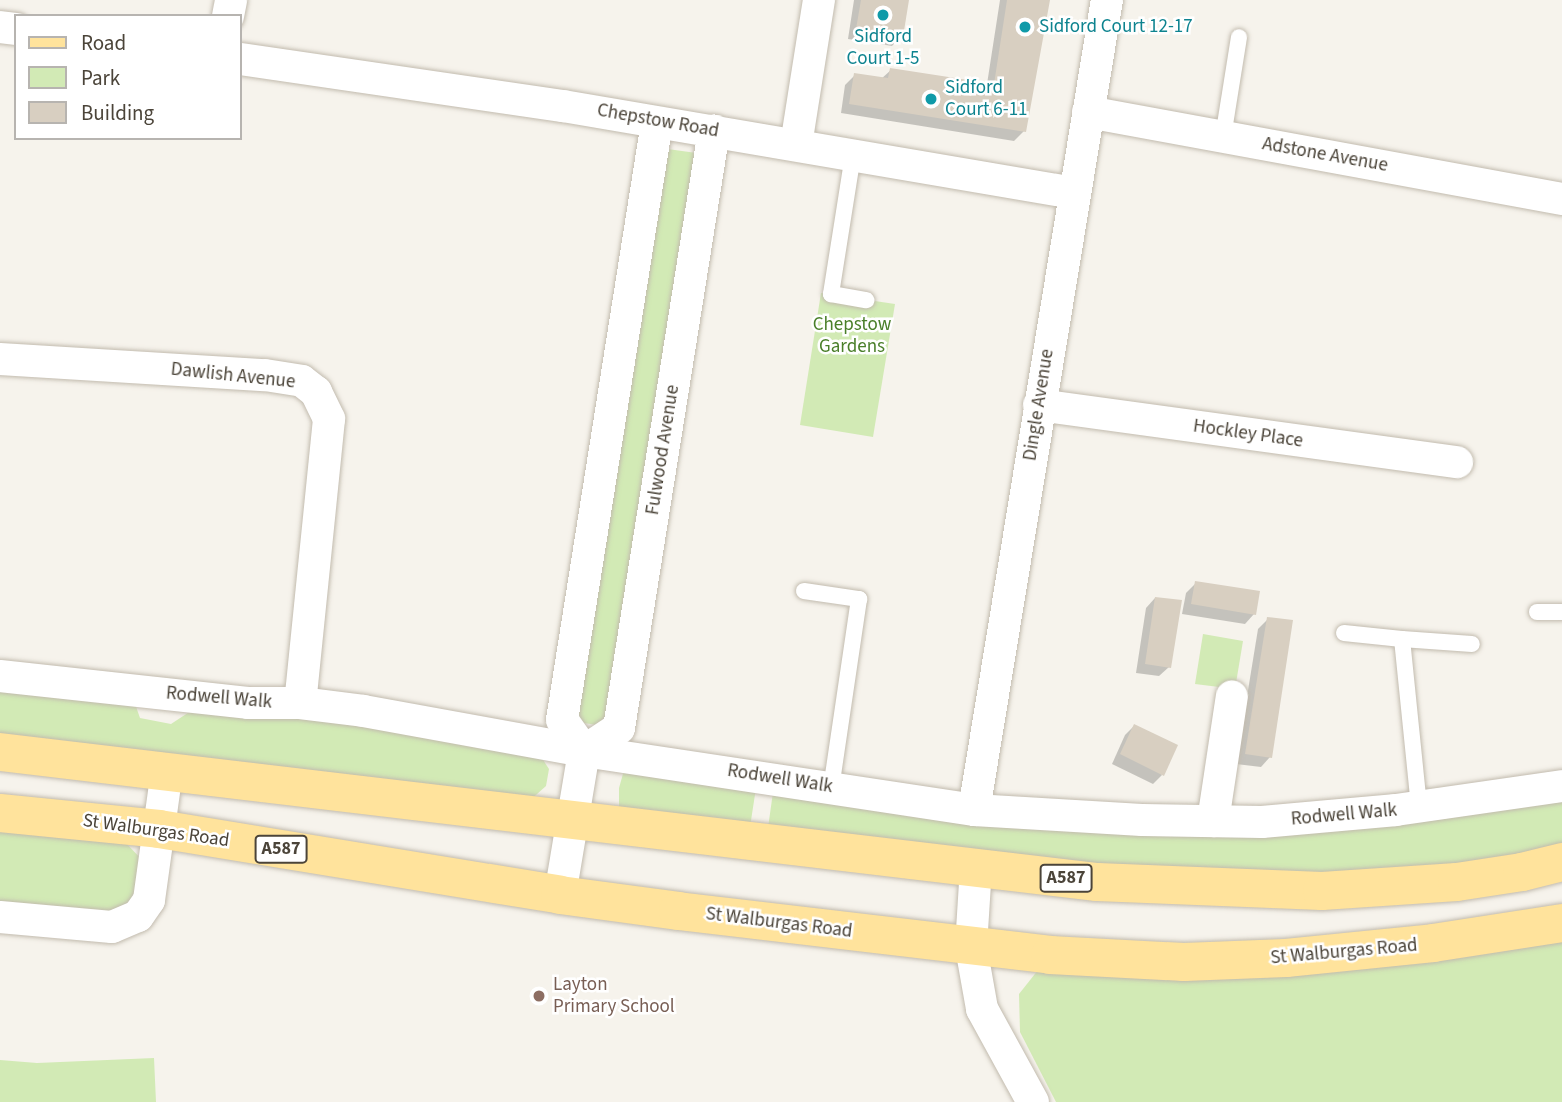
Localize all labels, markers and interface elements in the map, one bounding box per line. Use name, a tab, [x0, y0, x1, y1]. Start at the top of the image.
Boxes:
marker: Sidford Court 1-5	[875, 7, 891, 23]
legend	[14, 14, 242, 140]
place label: Sidford Court 12-17	[1039, 16, 1193, 38]
marker: Sidford Court 12-17	[1017, 19, 1033, 35]
place label: Sidford Court 1-5	[846, 26, 920, 70]
text: Road	[81, 28, 126, 58]
text: Park	[81, 63, 120, 93]
place label: Sidford Court 6-11	[945, 77, 1028, 121]
marker: Sidford Court 6-11	[923, 91, 939, 107]
text: Building	[81, 98, 154, 128]
street label: Chepstow Road	[595, 99, 721, 143]
street label: Adstone Avenue	[1260, 133, 1390, 177]
park label: Chepstow Gardens	[813, 314, 891, 358]
street label: Dingle Avenue	[1019, 347, 1059, 463]
street label: Dawlish Avenue	[170, 358, 296, 394]
street label: Fulwood Avenue	[641, 383, 685, 517]
street label: Hockley Place	[1192, 415, 1304, 453]
street label: Rodwell Walk	[165, 682, 273, 714]
street label: Rodwell Walk	[726, 759, 834, 799]
street label: Rodwell Walk	[1290, 799, 1398, 831]
street label: St Walburgas Road	[81, 809, 231, 853]
road number: A587	[253, 834, 309, 864]
road number: A587	[1038, 864, 1094, 892]
street label: St Walburgas Road	[704, 903, 854, 943]
street label: St Walburgas Road	[1269, 934, 1419, 970]
place label: Layton Primary School	[553, 974, 675, 1018]
marker: Layton Primary School	[531, 988, 547, 1004]

